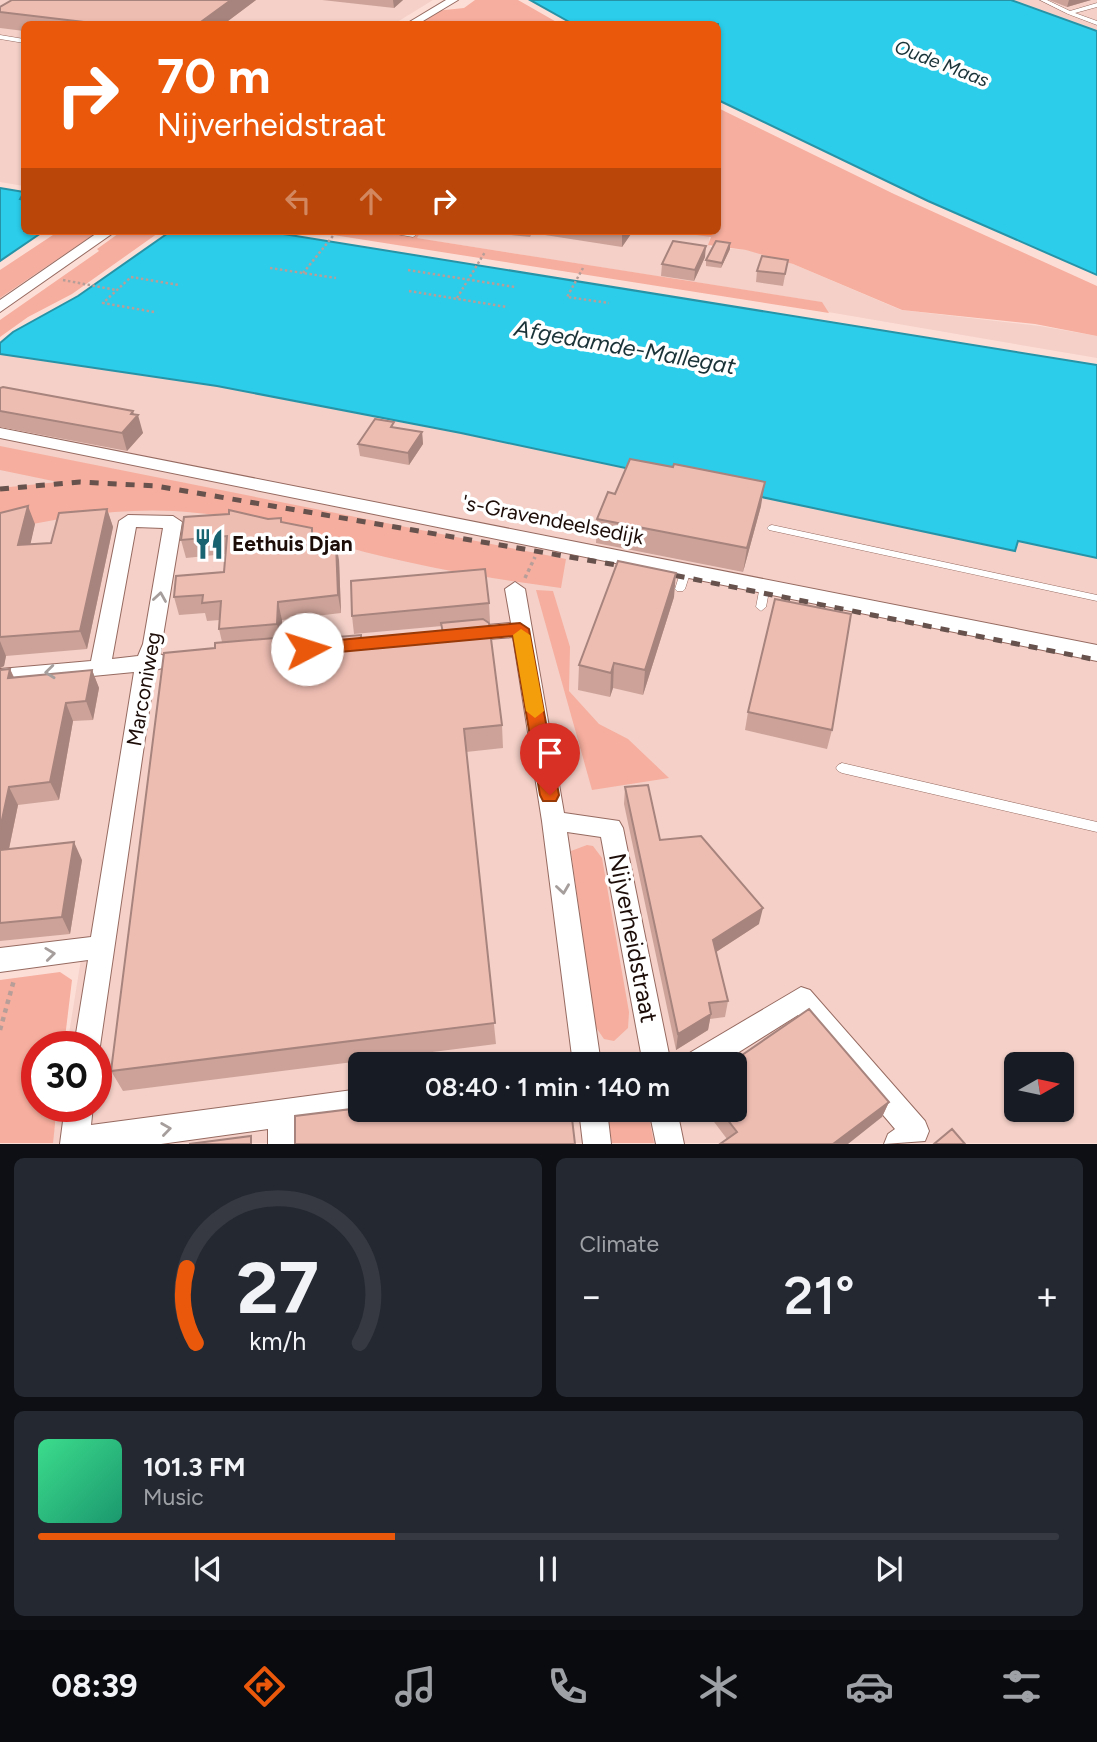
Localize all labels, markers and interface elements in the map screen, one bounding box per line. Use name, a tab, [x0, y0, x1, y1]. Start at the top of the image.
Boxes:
water label: Oude Maas	[892, 35, 992, 92]
text: 70 m	[157, 46, 270, 105]
icon: right	[42, 49, 133, 140]
text: Nijverheidstraat	[157, 106, 386, 144]
icon: left	[279, 182, 317, 220]
icon: ahead	[352, 182, 390, 220]
icon: right	[425, 182, 463, 220]
water label: Afgedamde-Mallegat	[511, 314, 738, 380]
street label: 's-Gravendeelsedijk	[460, 490, 647, 550]
restaurant icon: Eethuis Djan	[192, 527, 226, 561]
place label: Eethuis Djan	[232, 531, 353, 556]
one-way arrow	[152, 591, 167, 603]
position arrow	[270, 612, 344, 686]
street label: Marconiweg	[121, 630, 166, 748]
one-way arrow	[44, 664, 55, 679]
pin	[520, 723, 580, 795]
icon: arrive	[531, 734, 569, 772]
street label: Nijverheidstraat	[603, 851, 664, 1025]
one-way arrow	[555, 883, 570, 895]
one-way arrow	[44, 946, 56, 961]
speed limit sign: 30	[21, 1031, 112, 1122]
north arrow	[1004, 1052, 1074, 1122]
map controls	[1004, 1052, 1074, 1122]
text: 08:40 · 1 min · 140 m	[425, 1071, 670, 1103]
one-way arrow	[160, 1122, 172, 1137]
text: Climate	[580, 1230, 659, 1258]
text: 27	[236, 1245, 319, 1332]
text: 21°	[784, 1265, 855, 1327]
text: −	[580, 1273, 603, 1319]
text: +	[1035, 1273, 1059, 1319]
text: km/h	[249, 1326, 306, 1356]
text: 101.3 FM	[143, 1451, 246, 1483]
text: Music	[143, 1483, 204, 1511]
icon: previous	[189, 1550, 227, 1588]
icon: pause	[529, 1550, 567, 1588]
icon: next	[870, 1550, 908, 1588]
icon: directions	[240, 1662, 289, 1711]
icon: music	[391, 1662, 440, 1711]
icon: phone	[543, 1662, 592, 1711]
icon: climate	[694, 1662, 743, 1711]
icon: car	[845, 1662, 894, 1711]
icon: filters	[997, 1662, 1046, 1711]
text: 08:39	[51, 1667, 138, 1705]

